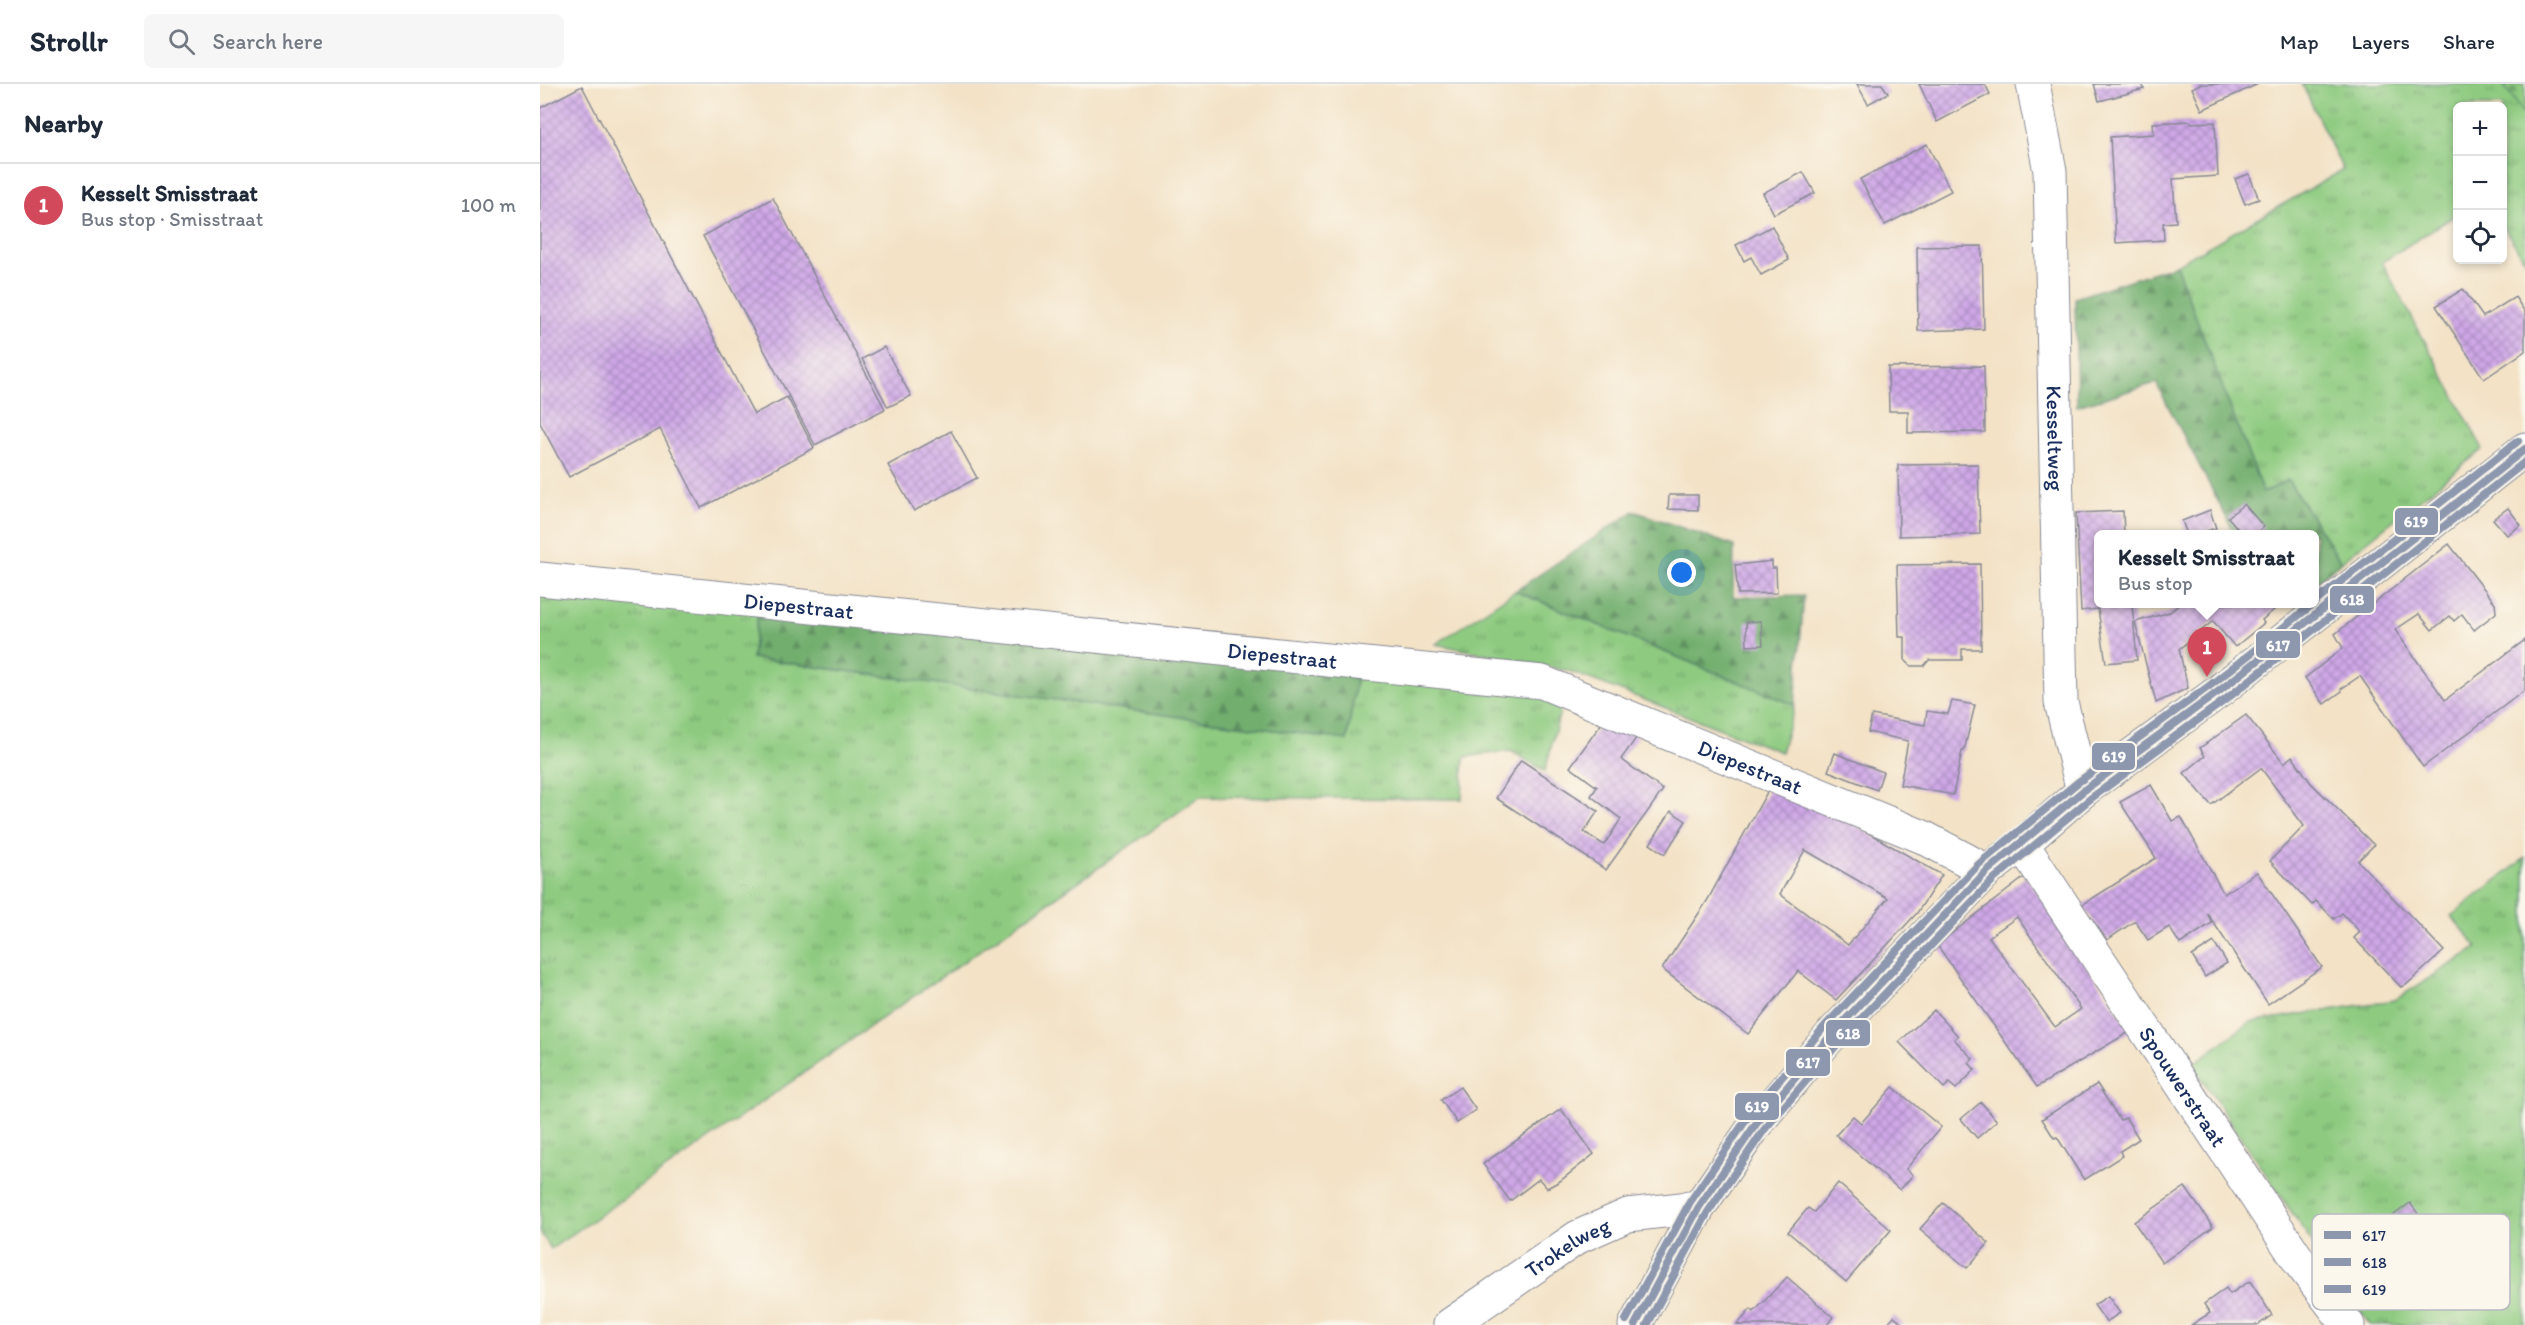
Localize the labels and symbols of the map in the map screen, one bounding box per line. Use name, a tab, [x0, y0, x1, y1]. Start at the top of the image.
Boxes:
street label: Kesseltweg	[2041, 385, 2070, 492]
line badge: 619	[2394, 507, 2439, 536]
text: 619	[2404, 512, 2428, 531]
your location	[1667, 558, 1696, 587]
line badge: 618	[2329, 585, 2375, 614]
street label: Diepestraat	[742, 587, 855, 625]
text: 618	[2340, 590, 2365, 609]
pin: 1	[2188, 628, 2226, 677]
line badge: 617	[2255, 630, 2301, 659]
street label: Diepestraat	[1226, 636, 1338, 674]
text: 617	[2266, 636, 2290, 655]
street label: Diepestraat	[1694, 733, 1806, 800]
line badge: 619	[2091, 742, 2136, 771]
text: 619	[2102, 747, 2126, 766]
line badge: 618	[1825, 1019, 1871, 1047]
street label: Spouwerstraat	[2133, 1021, 2233, 1152]
text: 618	[1836, 1024, 1861, 1043]
line badge: 617	[1785, 1048, 1831, 1077]
text: 617	[1796, 1053, 1820, 1072]
line badge: 619	[1734, 1092, 1780, 1121]
text: 619	[1745, 1097, 1769, 1116]
street label: Trokelweg	[1519, 1211, 1615, 1283]
legend	[2312, 1214, 2510, 1310]
text: 617	[2362, 1226, 2386, 1245]
text: 618	[2362, 1253, 2387, 1272]
text: 619	[2362, 1280, 2386, 1299]

